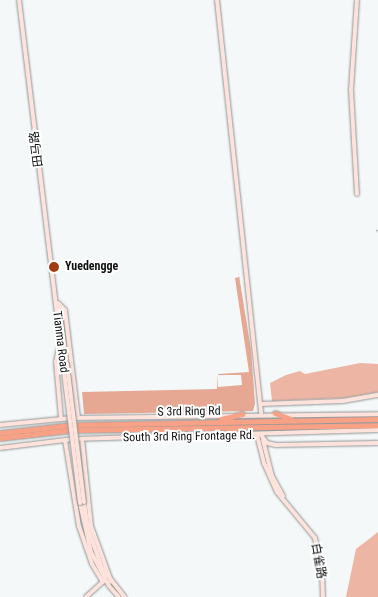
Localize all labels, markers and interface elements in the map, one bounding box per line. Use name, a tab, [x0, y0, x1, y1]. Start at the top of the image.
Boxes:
street label: 田马路	[28, 130, 46, 168]
marker: Yuedengge	[47, 260, 61, 274]
place label: Yuedengge	[65, 260, 118, 274]
street label: Tianma Road	[49, 310, 71, 374]
street label: S 3rd Ring Rd	[157, 404, 221, 420]
street label: South 3rd Ring Frontage Rd.	[123, 429, 255, 445]
street label: 白雀路	[308, 542, 328, 580]

